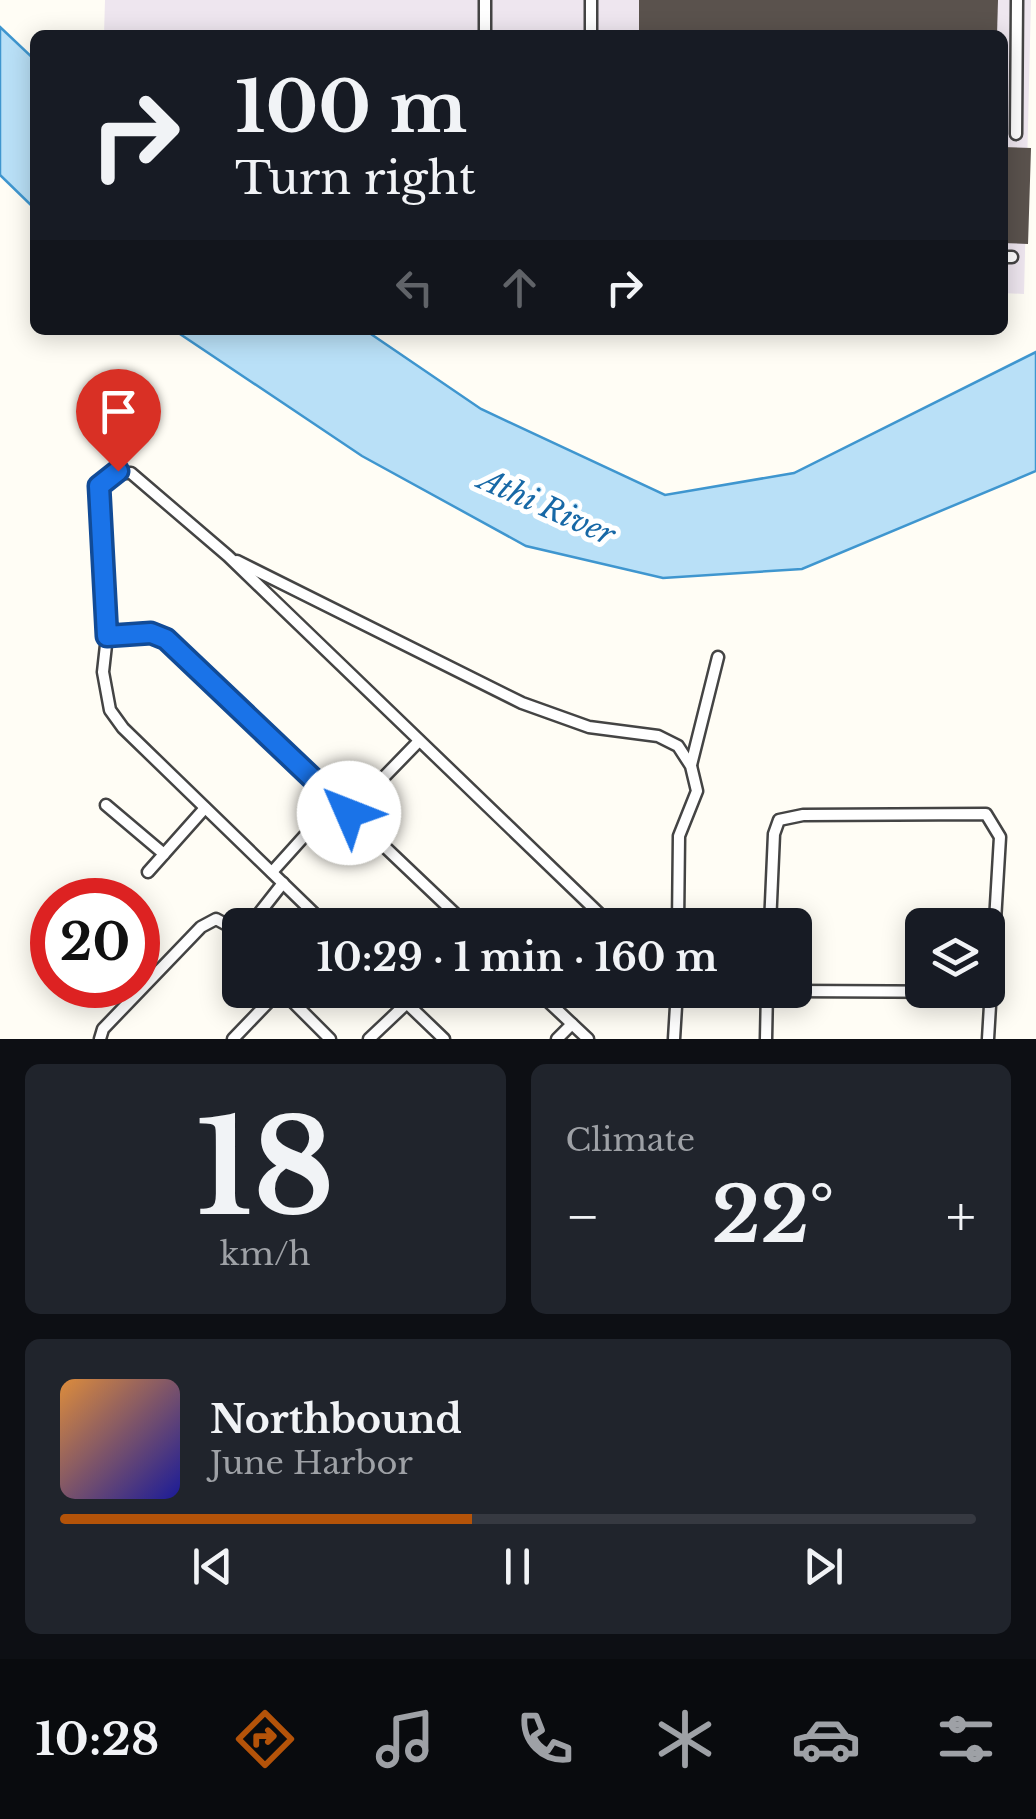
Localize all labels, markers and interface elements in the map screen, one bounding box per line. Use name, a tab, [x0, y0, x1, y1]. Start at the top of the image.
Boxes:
text: 100 m	[235, 64, 467, 151]
icon: right	[70, 70, 200, 200]
text: Turn right	[235, 150, 476, 206]
icon: left	[387, 260, 442, 315]
icon: ahead	[492, 260, 547, 315]
icon: right	[597, 260, 652, 315]
pin	[76, 369, 161, 472]
icon: arrive	[91, 384, 146, 439]
water label: Athi River	[470, 459, 622, 554]
position arrow	[297, 761, 401, 865]
speed limit sign: 20	[30, 878, 160, 1008]
map controls	[905, 908, 1005, 1008]
button: layers	[905, 908, 1005, 1008]
text: 10:29 · 1 min · 160 m	[316, 934, 718, 981]
text: 18	[196, 1088, 335, 1249]
text: Climate	[566, 1120, 695, 1160]
text: 22°	[712, 1169, 834, 1262]
text: −	[566, 1183, 600, 1251]
text: +	[946, 1183, 976, 1251]
text: km/h	[220, 1234, 311, 1274]
text: Northbound	[210, 1396, 462, 1443]
text: June Harbor	[210, 1443, 413, 1483]
icon: previous	[185, 1539, 240, 1594]
icon: pause	[490, 1539, 545, 1594]
icon: next	[796, 1539, 851, 1594]
icon: directions	[230, 1704, 300, 1774]
icon: music	[370, 1704, 440, 1774]
icon: phone	[510, 1704, 580, 1774]
icon: climate	[650, 1704, 720, 1774]
icon: car	[791, 1704, 861, 1774]
icon: filters	[931, 1704, 1001, 1774]
text: 10:28	[35, 1711, 159, 1767]

